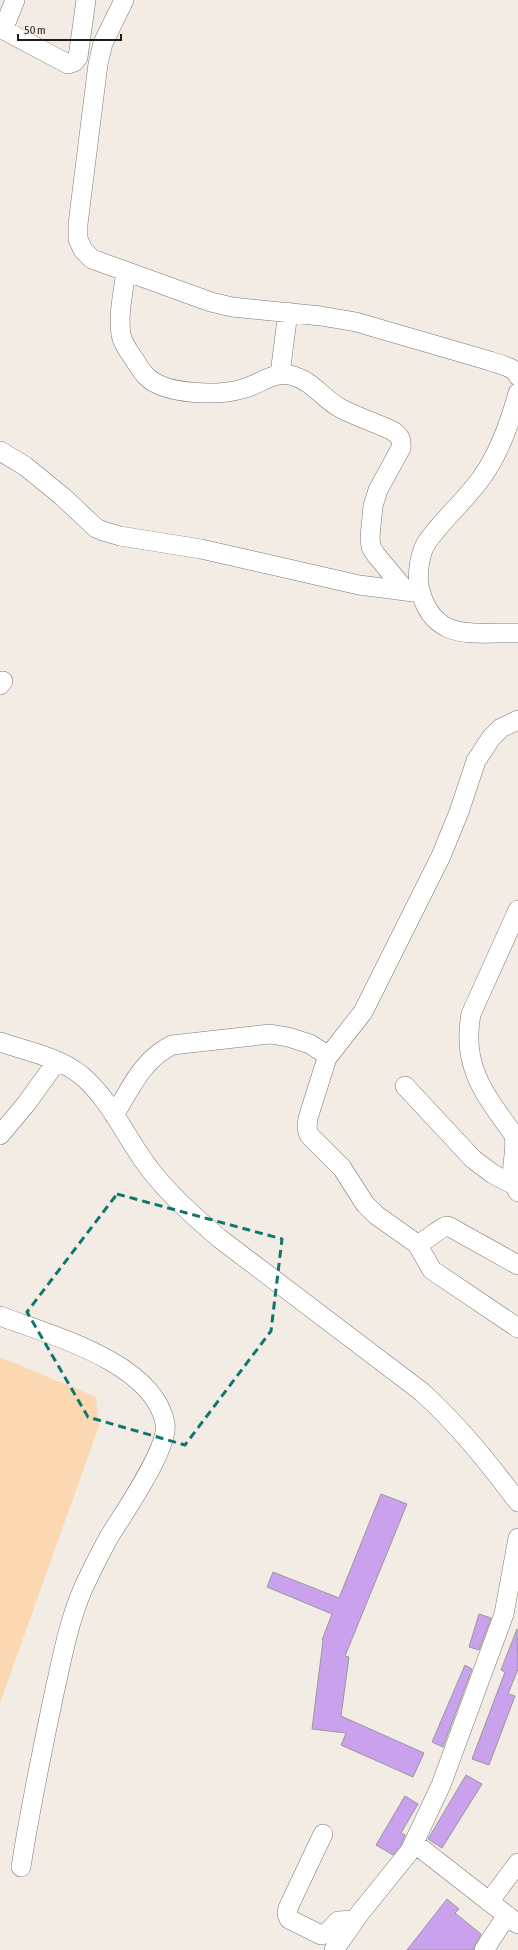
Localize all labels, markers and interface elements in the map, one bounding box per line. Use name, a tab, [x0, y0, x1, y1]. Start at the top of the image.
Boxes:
scale bar	[18, 16, 121, 42]
text: 50 m	[24, 23, 46, 37]

